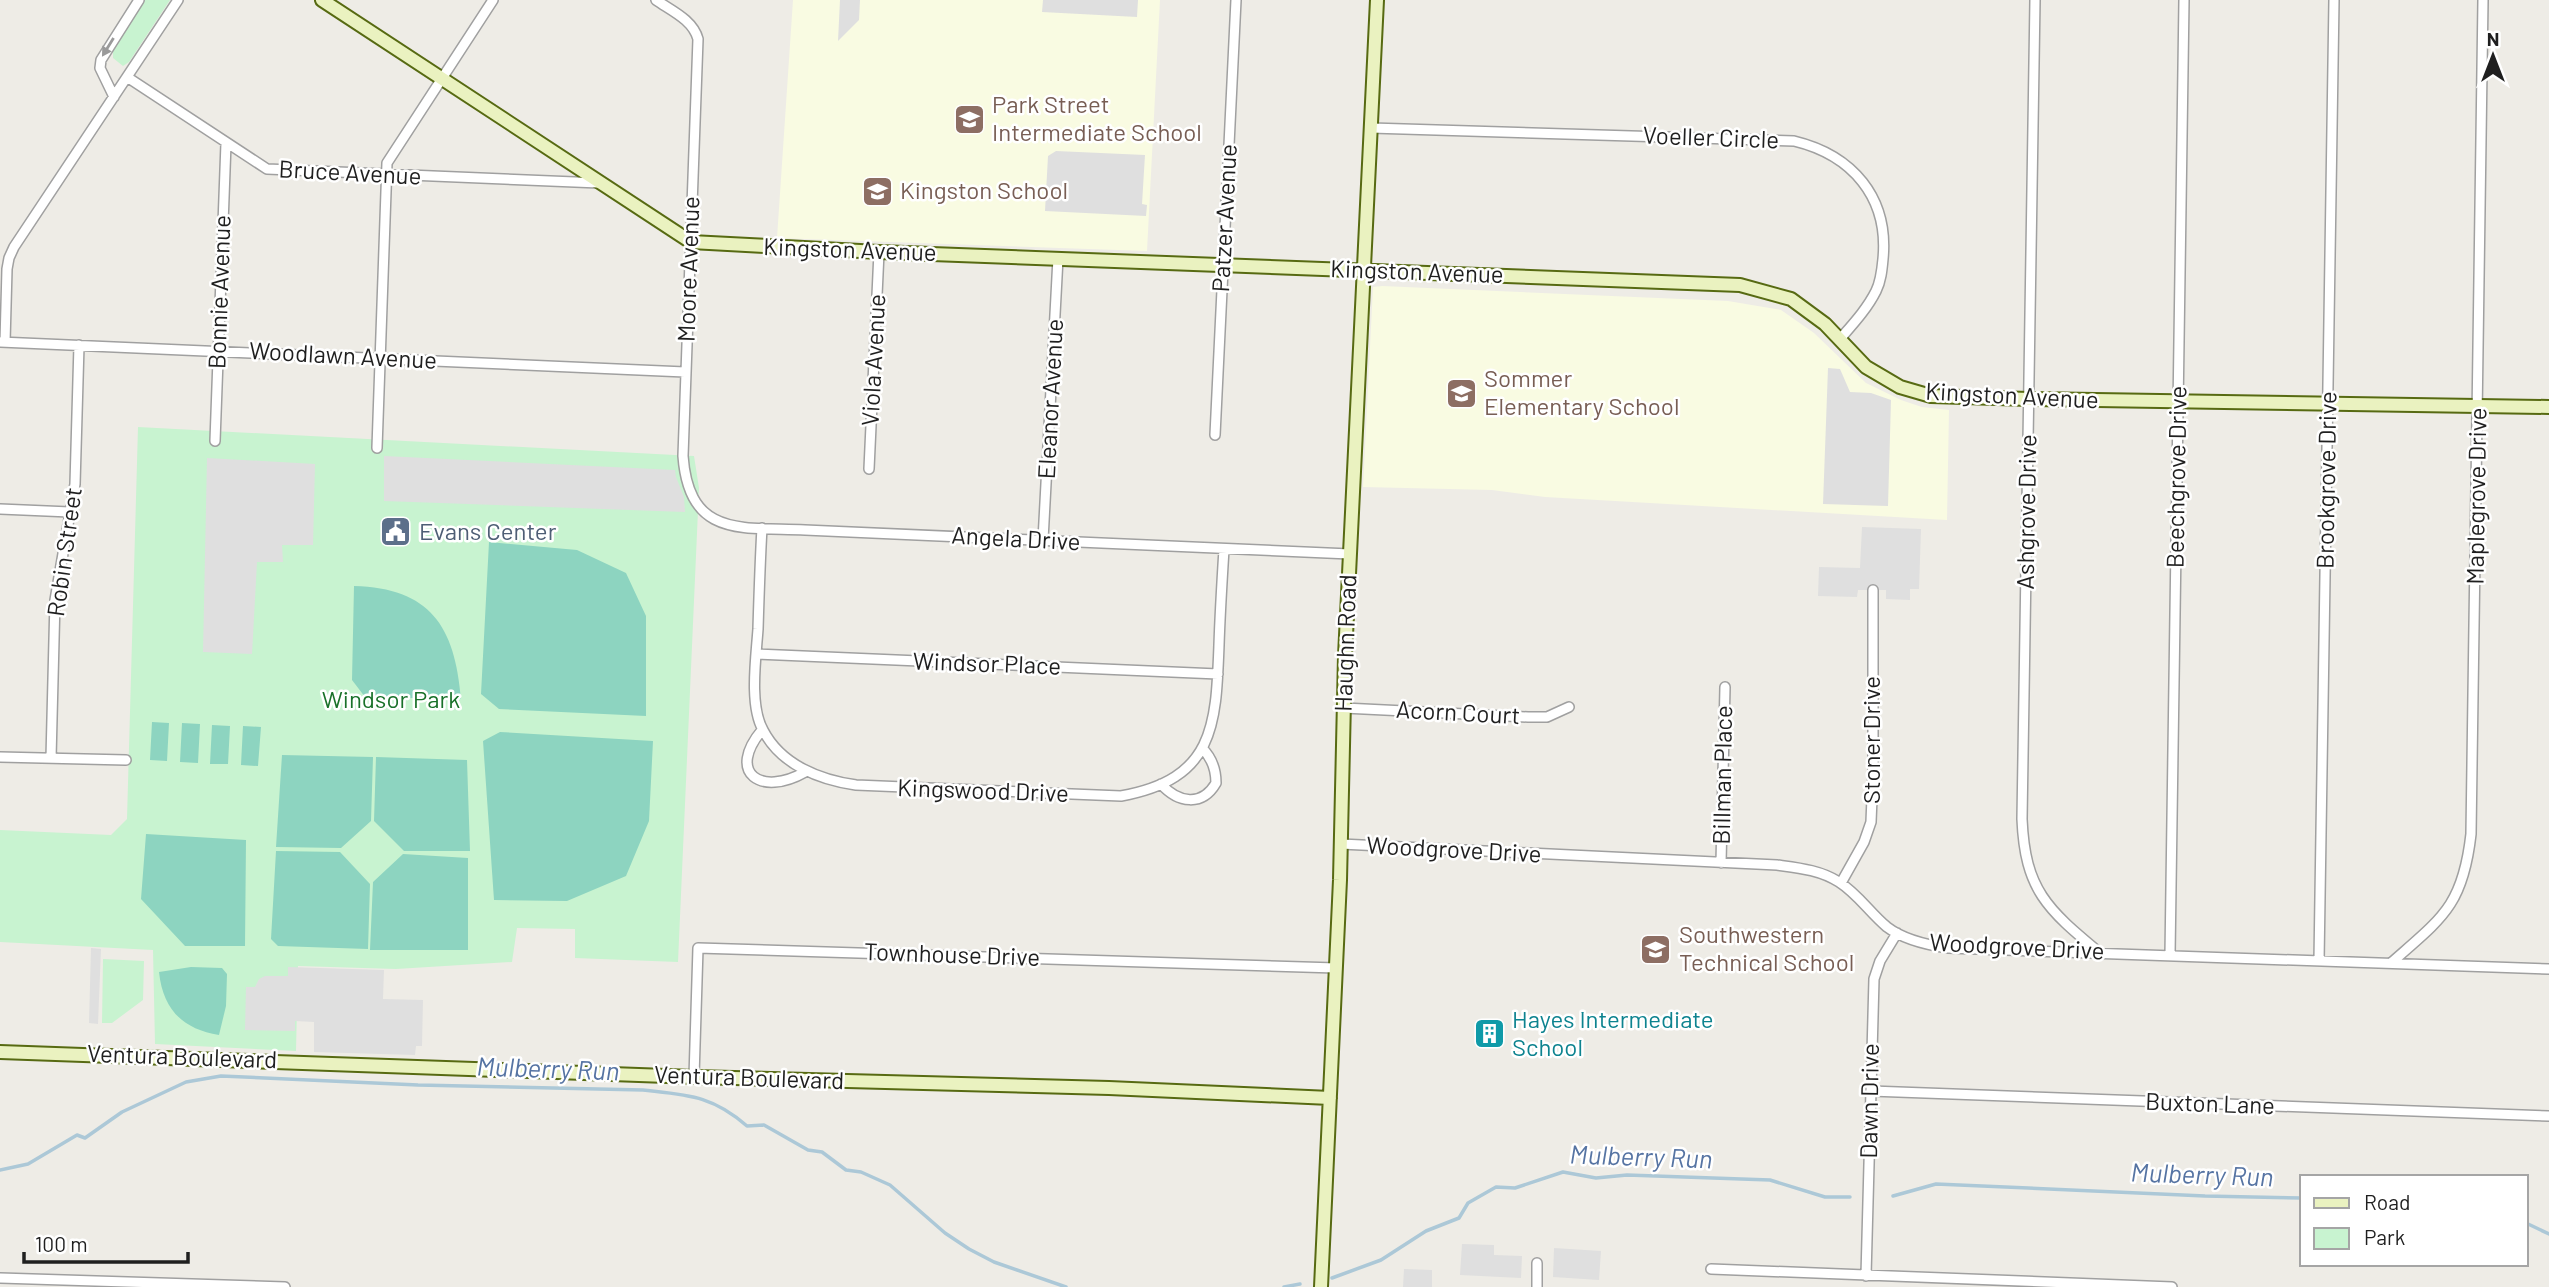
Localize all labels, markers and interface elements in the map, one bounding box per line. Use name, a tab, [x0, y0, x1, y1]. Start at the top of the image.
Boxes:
north arrow	[2458, 21, 2528, 91]
text: N	[2487, 27, 2499, 50]
one-way arrow	[102, 37, 115, 57]
place label: Park Street Intermediate School	[992, 89, 1202, 146]
school or university icon: Park Street Intermediate School	[952, 102, 986, 136]
street label: Voeller Circle	[1642, 120, 1780, 153]
street label: Patzer Avenue	[1205, 143, 1242, 293]
street label: Bruce Avenue	[278, 153, 422, 190]
school or university icon: Kingston School	[860, 174, 894, 208]
place label: Kingston School	[900, 175, 1068, 204]
street label: Moore Avenue	[670, 196, 705, 342]
street label: Bonnie Avenue	[201, 214, 236, 369]
street label: Kingston Avenue	[763, 231, 937, 266]
street label: Kingston Avenue	[1330, 253, 1504, 288]
street label: Viola Avenue	[855, 293, 890, 427]
street label: Eleanor Avenue	[1031, 318, 1068, 480]
street label: Woodlawn Avenue	[248, 335, 438, 374]
place label: Sommer Elementary School	[1484, 363, 1679, 420]
street label: Kingston Avenue	[1925, 375, 2099, 414]
school or university icon: Sommer Elementary School	[1444, 376, 1478, 410]
street label: Beechgrove Drive	[2159, 386, 2192, 568]
street label: Brookgrove Drive	[2309, 391, 2342, 569]
street label: Maplegrove Drive	[2459, 407, 2492, 585]
street label: Ashgrove Drive	[2010, 434, 2041, 590]
street label: Robin Street	[40, 485, 87, 618]
public building icon: Evans Center	[379, 515, 413, 549]
place label: Evans Center	[419, 516, 557, 545]
street label: Angela Drive	[951, 520, 1081, 555]
street label: Haughn Road	[1328, 574, 1361, 712]
street label: Windsor Place	[912, 645, 1062, 680]
street label: Stoner Drive	[1856, 676, 1885, 804]
park label: Windsor Park	[322, 684, 460, 713]
street label: Acorn Court	[1395, 694, 1521, 729]
street label: Billman Place	[1706, 705, 1737, 845]
street label: Kingswood Drive	[897, 772, 1069, 807]
street label: Woodgrove Drive	[1366, 829, 1542, 868]
place label: Southwestern Technical School	[1679, 919, 1854, 976]
street label: Woodgrove Drive	[1929, 926, 2105, 965]
school or university icon: Southwestern Technical School	[1639, 932, 1673, 966]
street label: Townhouse Drive	[864, 936, 1041, 971]
place label: Hayes Intermediate School	[1512, 1004, 1713, 1061]
building icon: Hayes Intermediate School	[1472, 1017, 1506, 1051]
street label: Ventura Boulevard	[87, 1038, 278, 1073]
street label: Dawn Drive	[1853, 1043, 1884, 1159]
water label: Mulberry Run	[476, 1050, 620, 1085]
street label: Ventura Boulevard	[654, 1059, 845, 1094]
street label: Buxton Lane	[2145, 1086, 2275, 1119]
water label: Mulberry Run	[1569, 1138, 1713, 1173]
water label: Mulberry Run	[2130, 1156, 2274, 1191]
legend	[2300, 1175, 2528, 1266]
text: Road	[2364, 1189, 2410, 1214]
scale bar	[24, 1220, 189, 1264]
text: Park	[2364, 1224, 2405, 1249]
text: 100 m	[35, 1231, 88, 1256]

